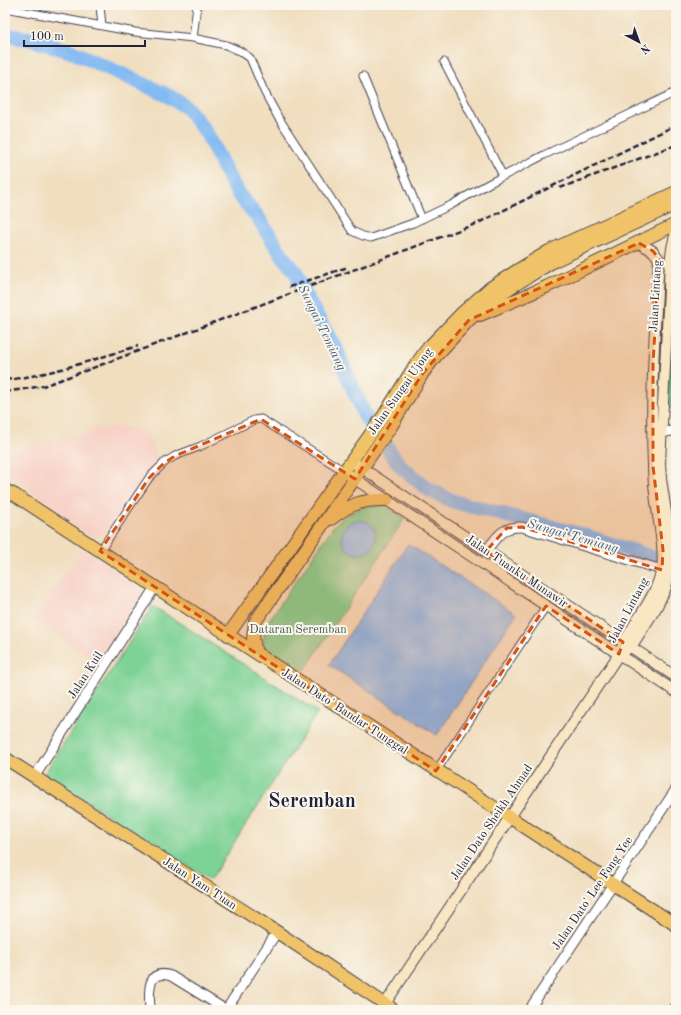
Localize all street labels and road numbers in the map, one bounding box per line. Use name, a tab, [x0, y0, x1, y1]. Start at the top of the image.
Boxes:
street label: Jalan Lintang	[648, 259, 664, 332]
street label: Jalan Sungai Ujong	[366, 346, 436, 437]
street label: Jalan Tuanku Munawir	[463, 533, 570, 611]
street label: Jalan Lintang	[607, 575, 651, 645]
street label: Jalan Kuil	[66, 650, 105, 701]
street label: Jalan Dato' Bandar Tunggal	[279, 667, 410, 757]
street label: Jalan Dato Sheikh Ahmad	[449, 763, 535, 882]
street label: Jalan Dato' Lee Fong Yee	[550, 834, 636, 952]
street label: Jalan Yam Tuan	[160, 855, 239, 912]

